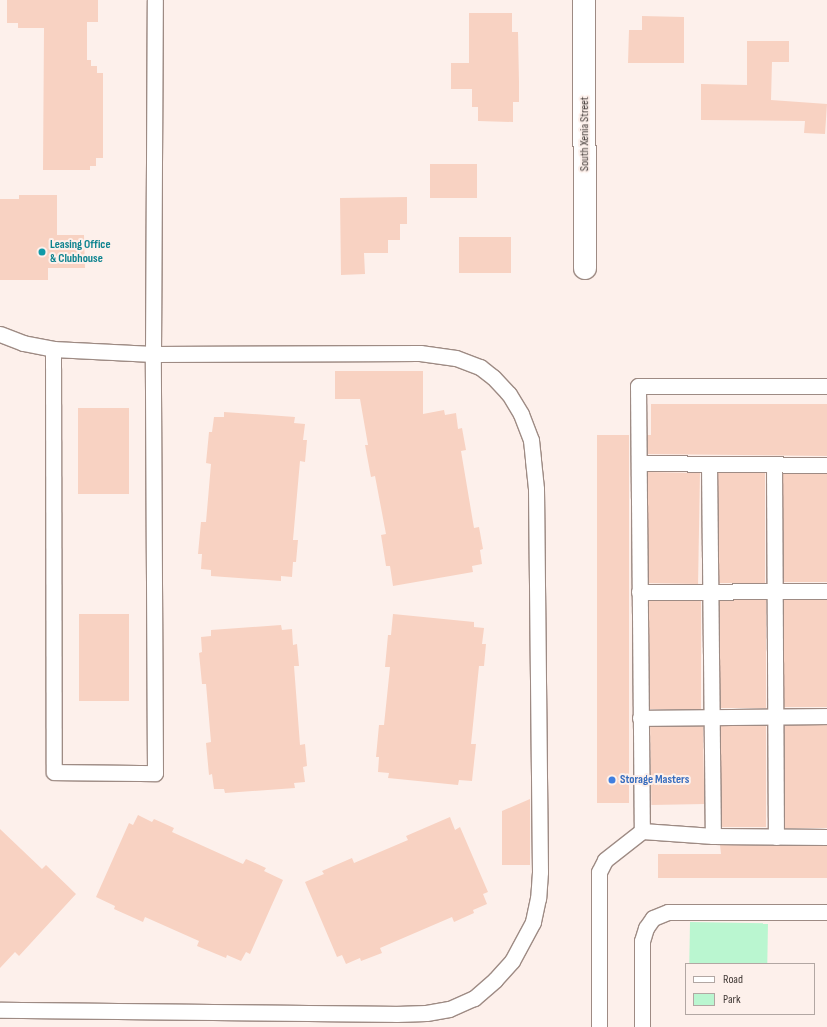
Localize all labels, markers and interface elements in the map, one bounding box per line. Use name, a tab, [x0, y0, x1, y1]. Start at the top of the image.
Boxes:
street label: South Xenia Street	[578, 97, 592, 171]
place label: Leasing Office & Clubhouse	[50, 238, 111, 266]
marker: Leasing Office & Clubhouse	[37, 247, 47, 257]
place label: Storage Masters	[620, 773, 689, 787]
marker: Storage Masters	[607, 775, 617, 785]
legend	[685, 963, 815, 1015]
text: Road	[723, 972, 743, 987]
text: Park	[723, 992, 741, 1007]

